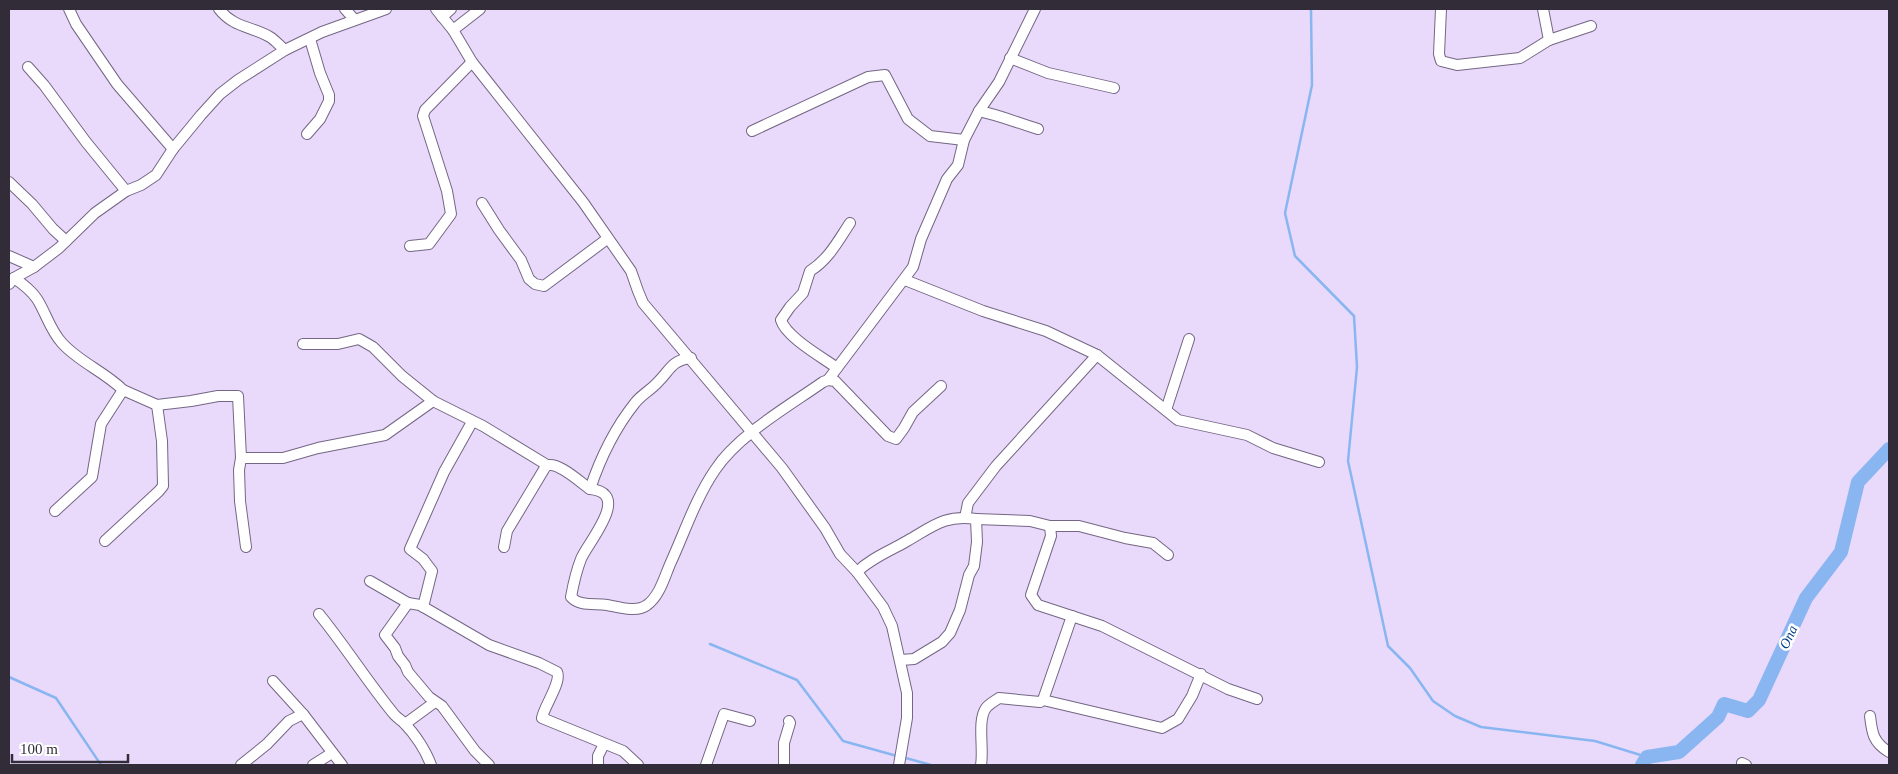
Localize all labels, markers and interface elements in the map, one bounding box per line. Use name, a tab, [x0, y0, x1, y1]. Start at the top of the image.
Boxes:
water label: Ona	[1777, 623, 1800, 651]
scale bar	[12, 732, 129, 764]
text: 100 m	[20, 741, 58, 757]

